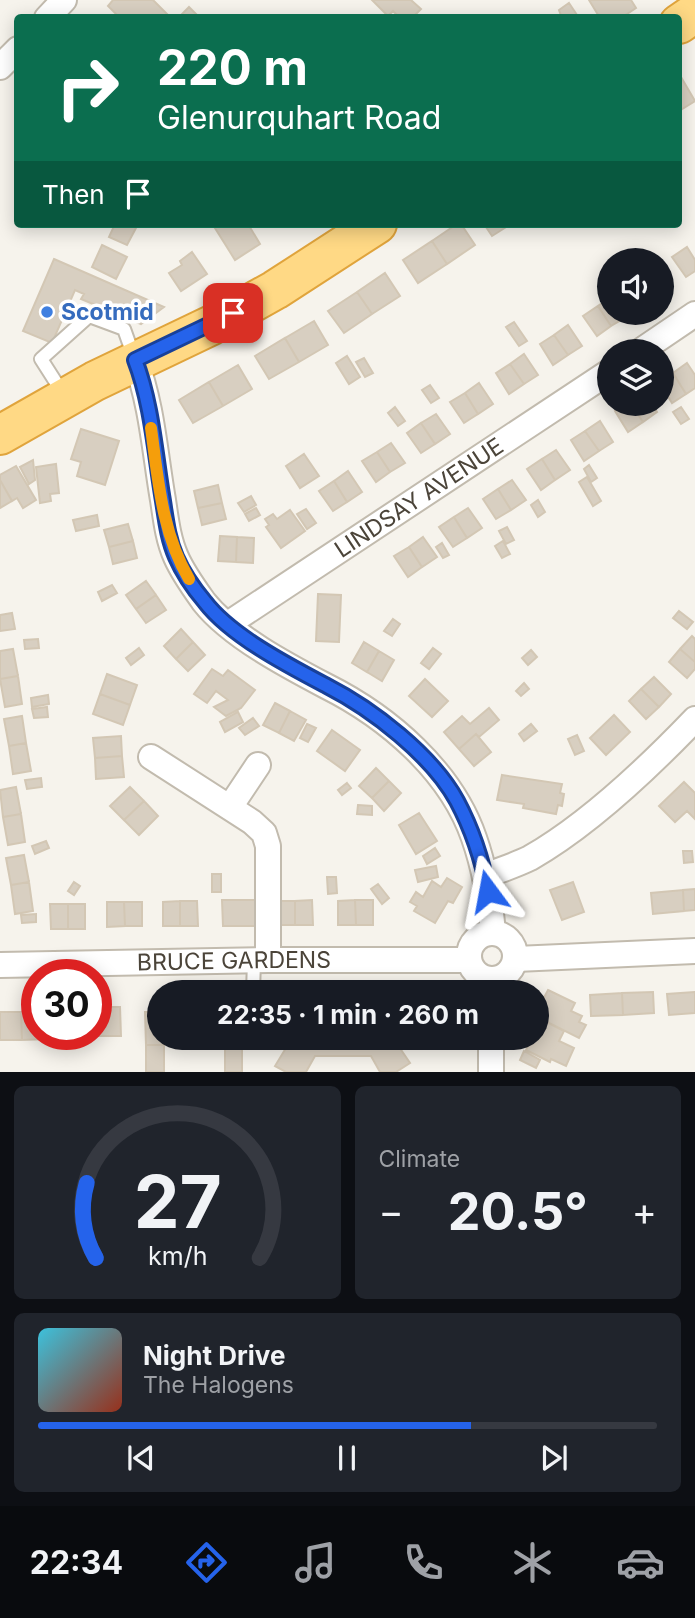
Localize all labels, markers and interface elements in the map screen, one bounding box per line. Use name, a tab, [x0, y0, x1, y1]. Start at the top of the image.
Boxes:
text: 220 m	[157, 38, 308, 97]
icon: right	[42, 42, 133, 133]
text: Glenurquhart Road	[157, 98, 441, 137]
icon: arrive	[119, 175, 157, 213]
text: Then	[42, 179, 105, 210]
map controls	[597, 248, 674, 416]
button: sound	[597, 248, 674, 325]
pin	[203, 283, 263, 343]
icon: arrive	[214, 294, 252, 332]
place label: Scotmid	[61, 298, 154, 326]
marker: Scotmid	[39, 304, 55, 320]
button: layers	[597, 339, 674, 416]
street label: LINDSAY AVENUE	[329, 432, 509, 564]
position arrow	[451, 854, 525, 928]
street label: BRUCE GARDENS	[137, 946, 331, 976]
speed limit sign: 30	[21, 959, 112, 1050]
text: 22:35 · 1 min · 260 m	[217, 999, 479, 1030]
text: Climate	[379, 1145, 460, 1173]
text: 27	[133, 1158, 221, 1247]
text: 20.5°	[448, 1180, 588, 1243]
text: −	[379, 1188, 404, 1234]
text: +	[632, 1188, 657, 1234]
text: km/h	[148, 1241, 207, 1271]
text: Night Drive	[143, 1340, 285, 1371]
text: The Halogens	[143, 1371, 294, 1399]
icon: previous	[122, 1439, 160, 1477]
icon: pause	[328, 1439, 366, 1477]
icon: next	[535, 1439, 573, 1477]
icon: directions	[182, 1538, 231, 1587]
icon: music	[291, 1538, 340, 1587]
icon: phone	[399, 1538, 448, 1587]
icon: climate	[508, 1538, 557, 1587]
icon: car	[616, 1538, 665, 1587]
text: 22:34	[30, 1543, 123, 1582]

